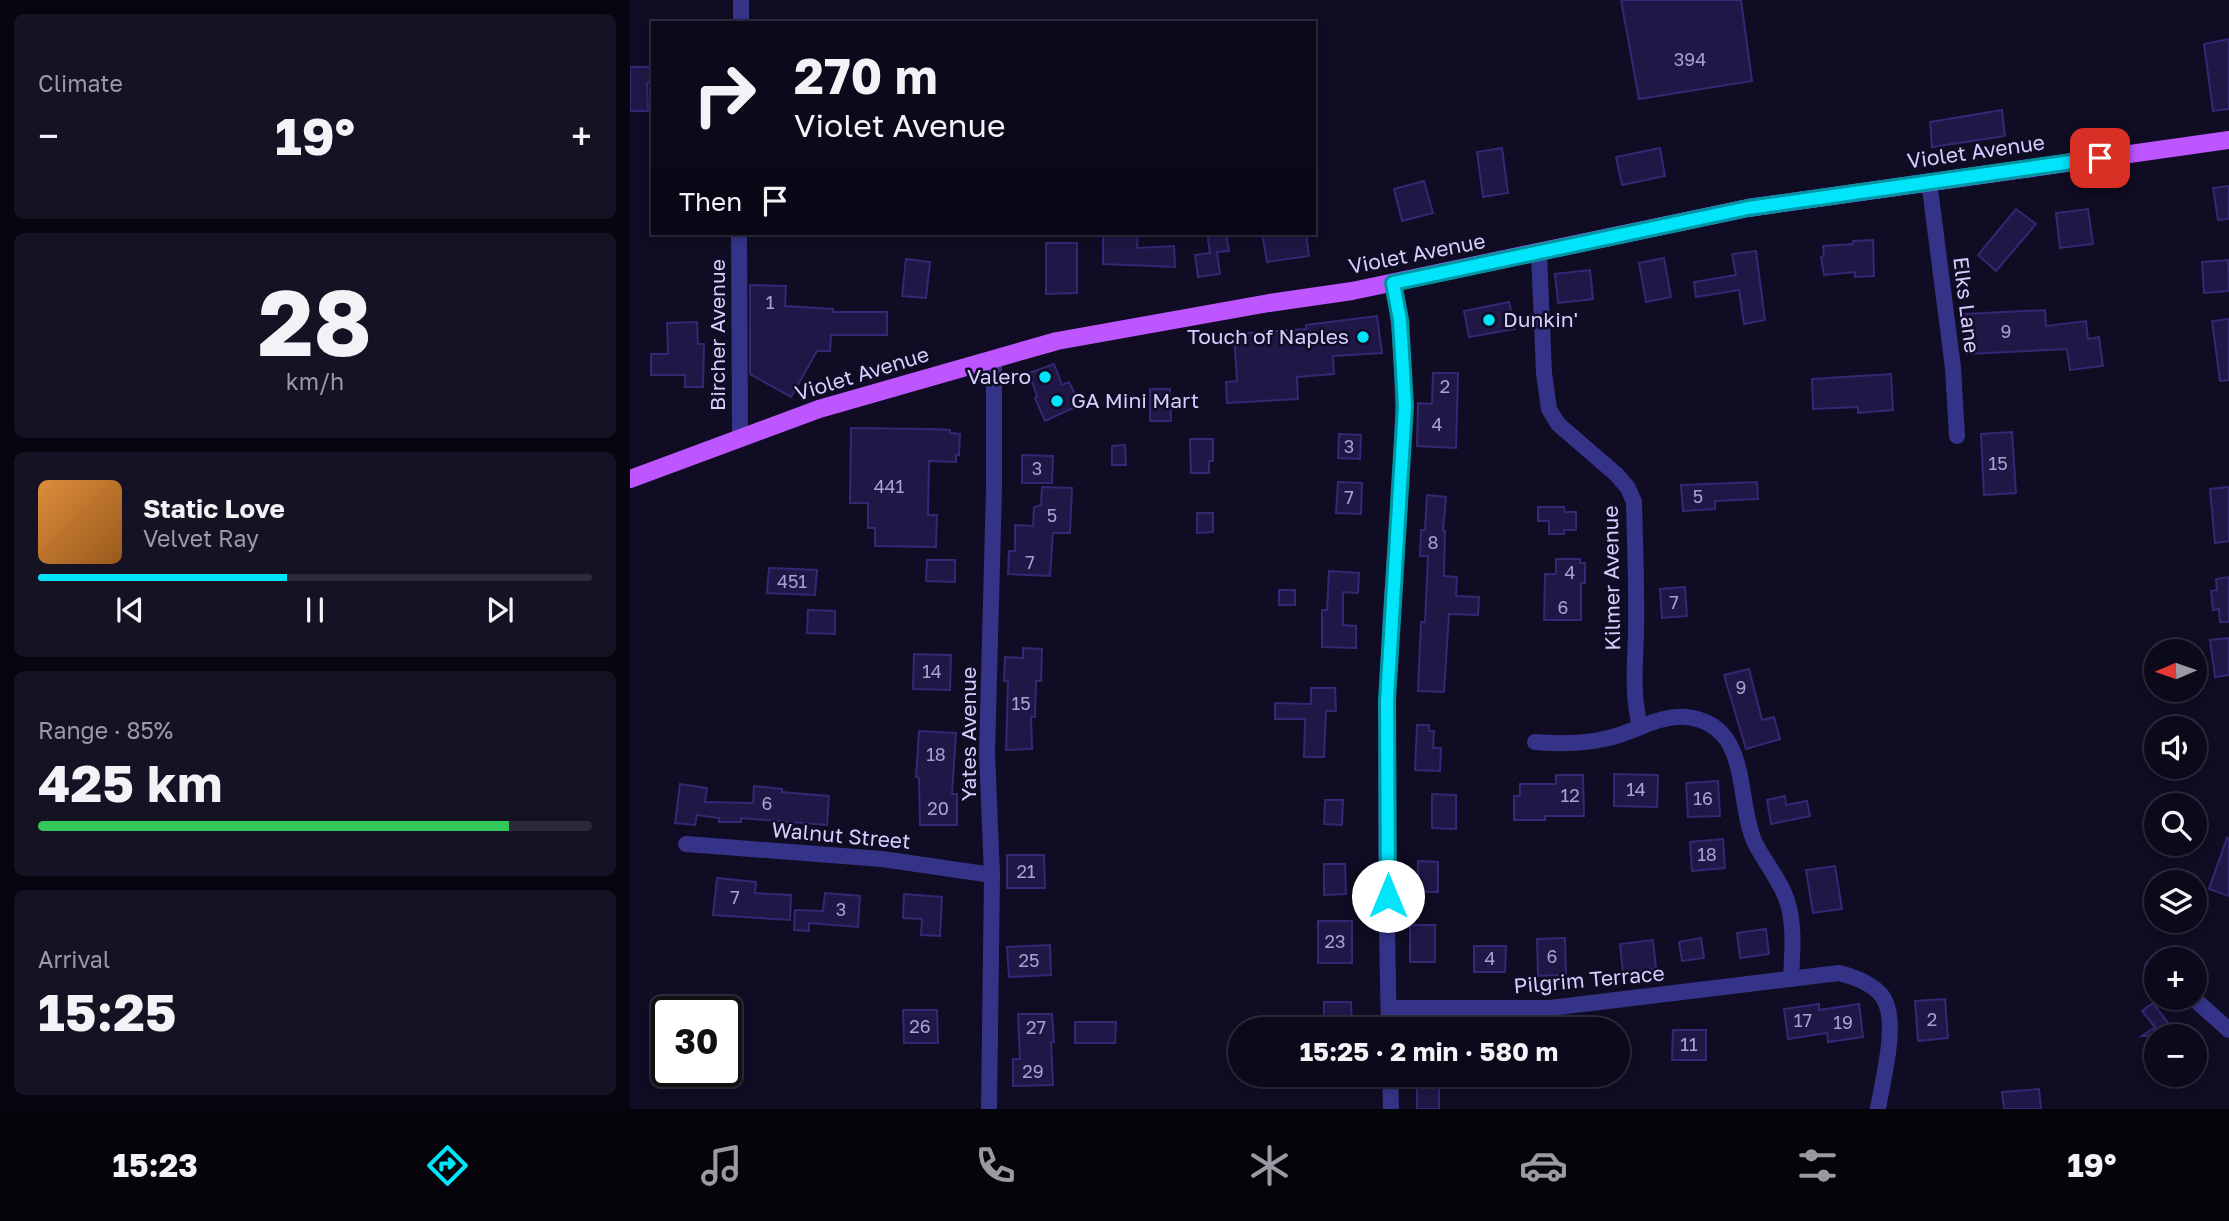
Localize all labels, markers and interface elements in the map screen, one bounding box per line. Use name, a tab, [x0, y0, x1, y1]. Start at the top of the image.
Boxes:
text: 270 m	[794, 46, 938, 105]
house number: 394	[1674, 48, 1706, 70]
icon: right	[679, 49, 770, 140]
text: Climate	[38, 69, 123, 97]
text: 19°	[275, 104, 355, 166]
text: Violet Avenue	[794, 106, 1005, 144]
text: −	[38, 113, 59, 158]
text: +	[571, 113, 592, 158]
street label: Violet Avenue	[1905, 128, 2046, 174]
pin	[2070, 128, 2130, 188]
icon: arrive	[2081, 139, 2119, 177]
icon: arrive	[756, 182, 794, 220]
text: Then	[679, 186, 742, 217]
street label: Violet Avenue	[1346, 227, 1487, 279]
street label: Elks Lane	[1948, 255, 1986, 355]
street label: Bircher Avenue	[704, 259, 730, 411]
text: 28	[258, 267, 372, 376]
house number: 1	[766, 291, 775, 313]
place label: Dunkin'	[1503, 306, 1578, 332]
marker: Dunkin'	[1481, 312, 1497, 328]
house number: 9	[2001, 320, 2011, 342]
place label: Touch of Naples	[1187, 323, 1349, 349]
marker: Touch of Naples	[1355, 329, 1371, 345]
street label: Violet Avenue	[792, 340, 932, 406]
place label: Valero	[967, 363, 1031, 389]
text: km/h	[286, 367, 344, 395]
marker: Valero	[1037, 369, 1053, 385]
house number: 2	[1440, 375, 1450, 397]
place label: GA Mini Mart	[1071, 387, 1199, 413]
marker: GA Mini Mart	[1049, 393, 1065, 409]
house number: 4	[1432, 413, 1443, 435]
house number: 3	[1344, 435, 1354, 457]
house number: 15	[1988, 452, 2008, 474]
house number: 3	[1032, 457, 1042, 479]
house number: 441	[874, 475, 905, 497]
house number: 5	[1693, 485, 1703, 507]
house number: 7	[1344, 486, 1354, 508]
text: Static Love	[143, 493, 285, 524]
house number: 5	[1047, 504, 1057, 526]
street label: Kilmer Avenue	[1597, 505, 1625, 651]
text: Velvet Ray	[143, 524, 259, 552]
house number: 8	[1428, 531, 1438, 553]
house number: 7	[1025, 551, 1035, 573]
house number: 4	[1565, 561, 1576, 583]
house number: 451	[777, 570, 807, 592]
icon: previous	[111, 591, 149, 629]
icon: pause	[296, 591, 334, 629]
icon: next	[481, 591, 519, 629]
house number: 7	[1669, 591, 1679, 613]
house number: 6	[1558, 596, 1568, 618]
north arrow	[2144, 639, 2207, 702]
map controls	[2144, 639, 2207, 1087]
house number: 14	[922, 660, 942, 682]
street label: Yates Avenue	[955, 667, 981, 801]
house number: 9	[1736, 676, 1746, 698]
house number: 15	[1011, 692, 1031, 714]
text: Range · 85%	[38, 716, 173, 744]
button: sound	[2144, 716, 2207, 779]
house number: 18	[926, 743, 946, 765]
text: 425 km	[38, 751, 223, 813]
house number: 14	[1626, 778, 1646, 800]
house number: 12	[1560, 784, 1580, 806]
house number: 16	[1693, 787, 1713, 809]
house number: 6	[762, 792, 772, 814]
button: search	[2144, 793, 2207, 856]
house number: 20	[927, 797, 949, 819]
street label: Walnut Street	[771, 816, 912, 854]
house number: 18	[1697, 843, 1717, 865]
position arrow	[1351, 859, 1425, 933]
house number: 21	[1016, 860, 1036, 882]
button: layers	[2144, 870, 2207, 933]
house number: 7	[730, 886, 740, 908]
house number: 3	[836, 898, 846, 920]
house number: 23	[1325, 930, 1345, 952]
text: Arrival	[38, 945, 110, 973]
house number: 6	[1547, 945, 1557, 967]
house number: 4	[1485, 947, 1496, 969]
button: +	[2144, 947, 2207, 1010]
house number: 25	[1019, 949, 1039, 971]
street label: Pilgrim Terrace	[1512, 959, 1665, 999]
text: 15:25	[38, 980, 177, 1042]
speed limit sign: 30	[651, 996, 742, 1087]
house number: 2	[1927, 1008, 1937, 1030]
house number: 17	[1794, 1009, 1812, 1031]
house number: 19	[1833, 1011, 1853, 1033]
house number: 26	[909, 1015, 931, 1037]
house number: 27	[1026, 1016, 1046, 1038]
button: −	[2144, 1024, 2207, 1087]
house number: 11	[1680, 1033, 1698, 1055]
text: 15:25 · 2 min · 580 m	[1300, 1036, 1558, 1067]
house number: 29	[1022, 1060, 1044, 1082]
icon: directions	[423, 1141, 472, 1190]
icon: music	[697, 1141, 746, 1190]
icon: phone	[971, 1141, 1020, 1190]
icon: climate	[1245, 1141, 1294, 1190]
icon: car	[1519, 1141, 1568, 1190]
icon: filters	[1793, 1141, 1842, 1190]
text: 15:23	[113, 1146, 198, 1184]
text: 19°	[2067, 1146, 2116, 1184]

